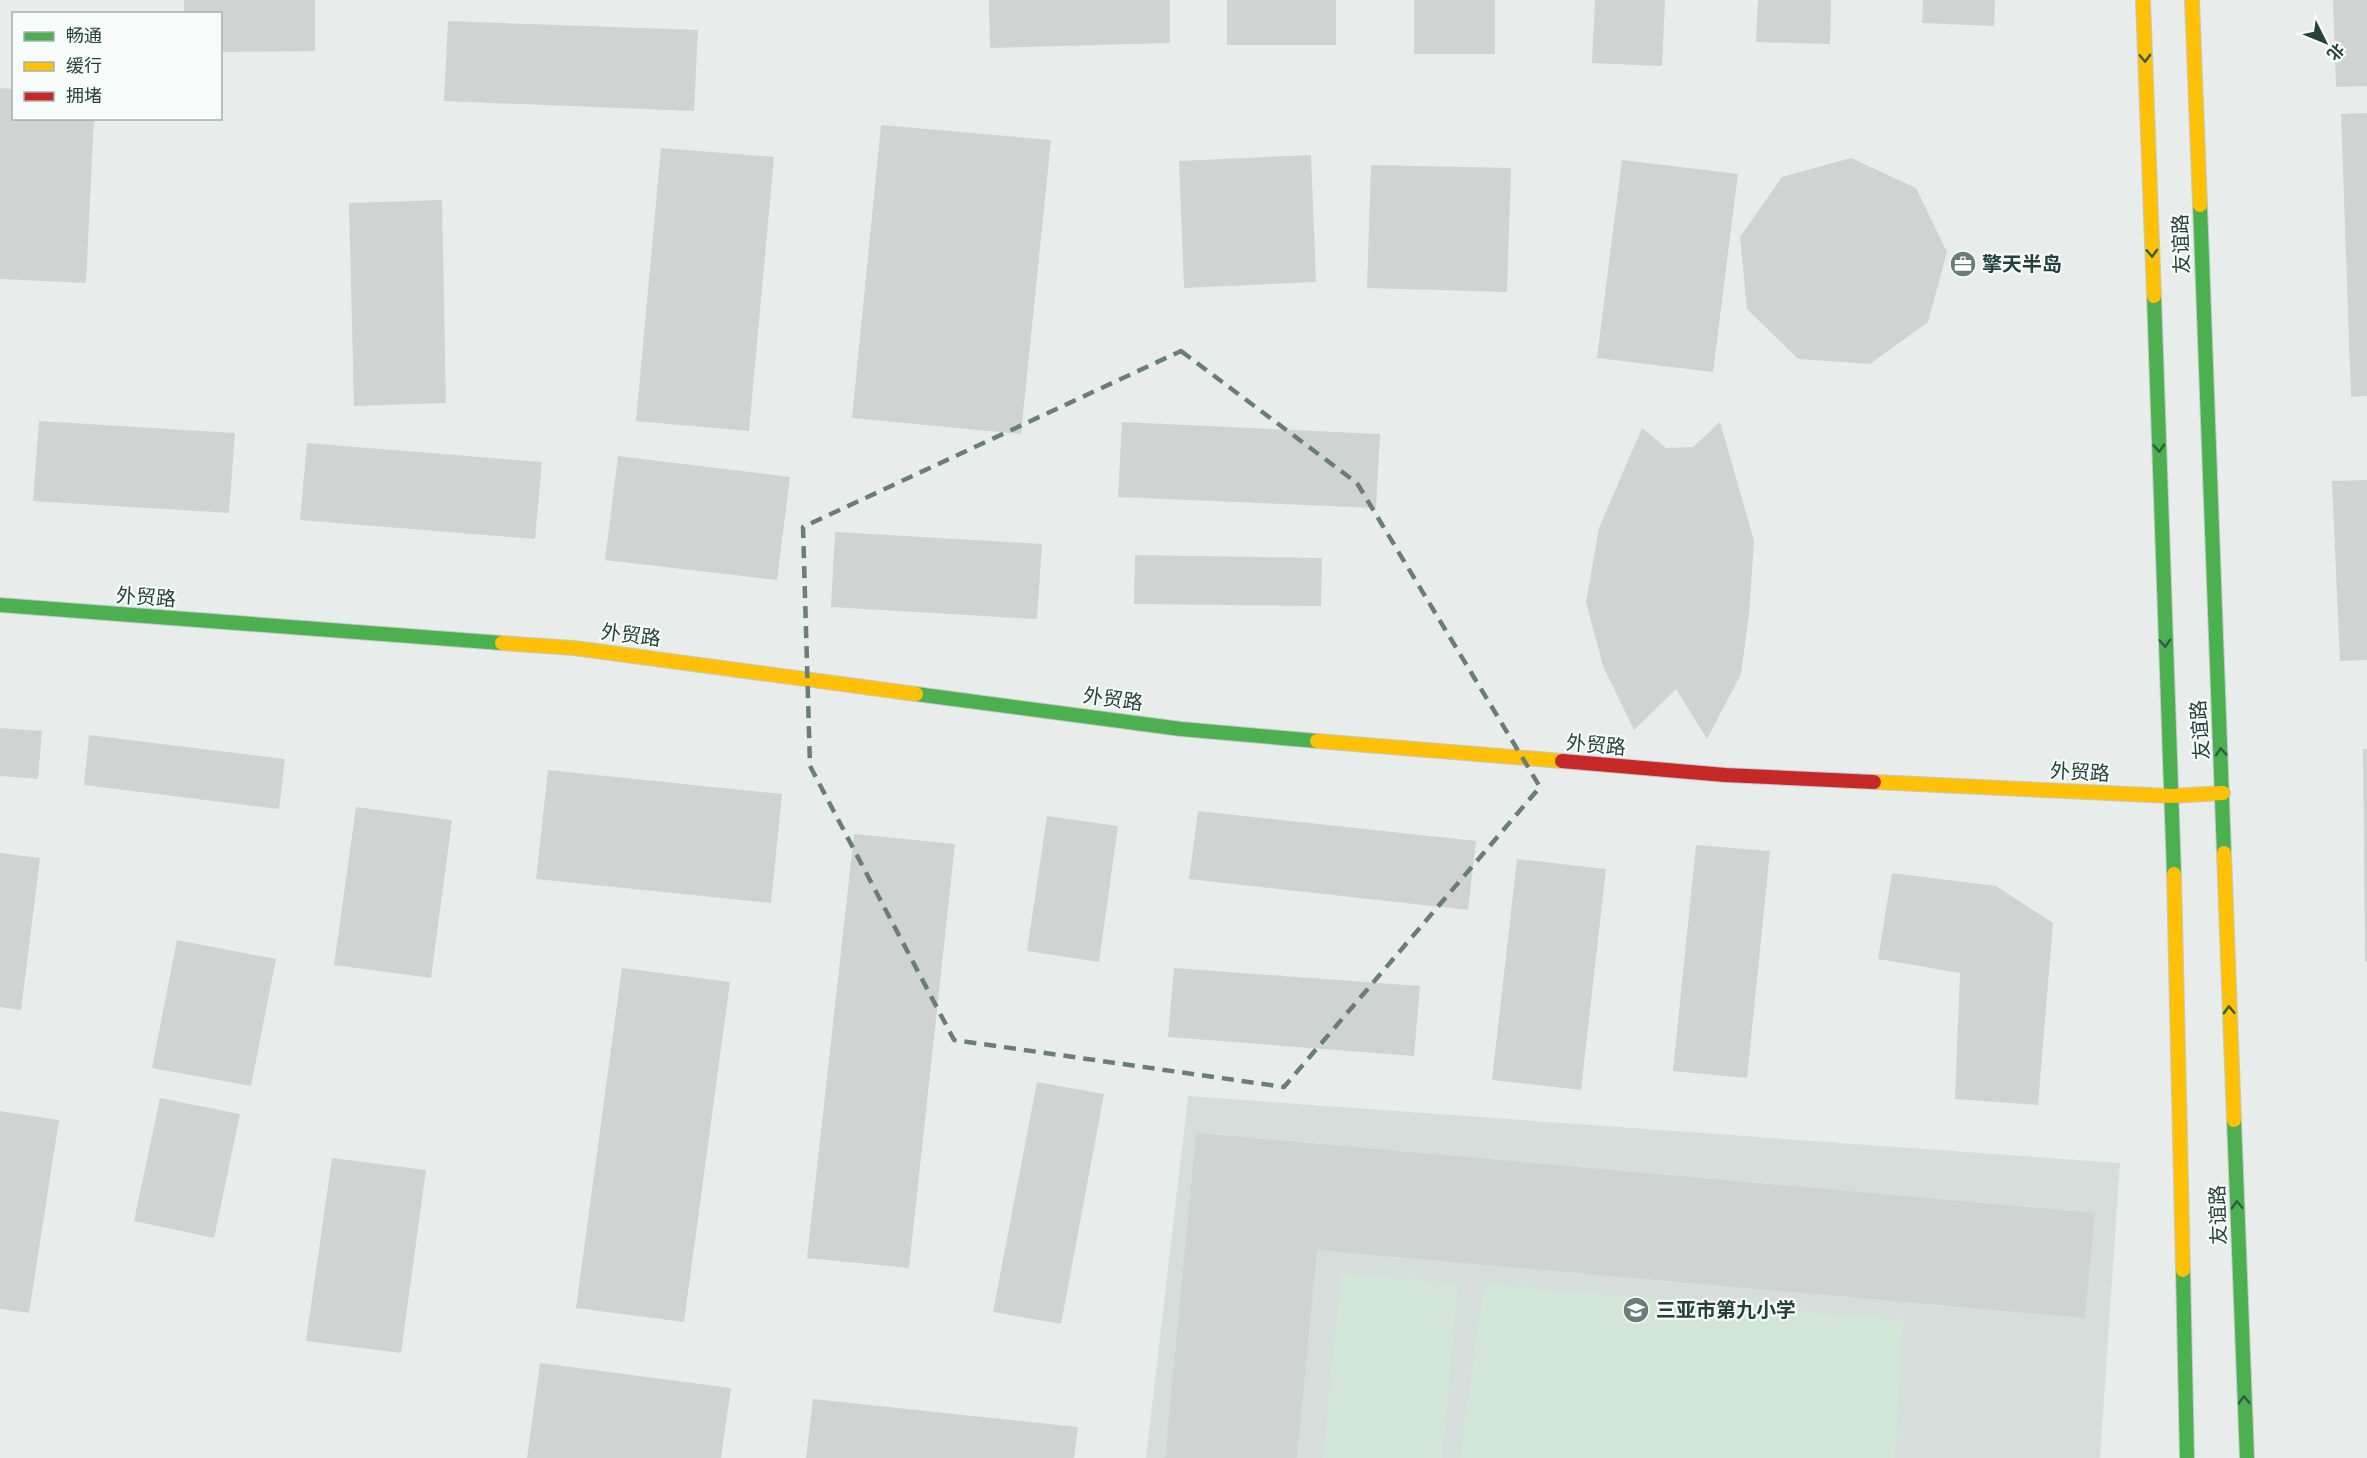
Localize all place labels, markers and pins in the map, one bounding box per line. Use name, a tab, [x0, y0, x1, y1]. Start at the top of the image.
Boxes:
office icon: 擎天半岛	[1948, 249, 1978, 279]
place label: 擎天半岛	[1982, 252, 2062, 276]
school or university icon: 三亚市第九小学	[1621, 1295, 1651, 1325]
place label: 三亚市第九小学	[1656, 1298, 1796, 1322]

